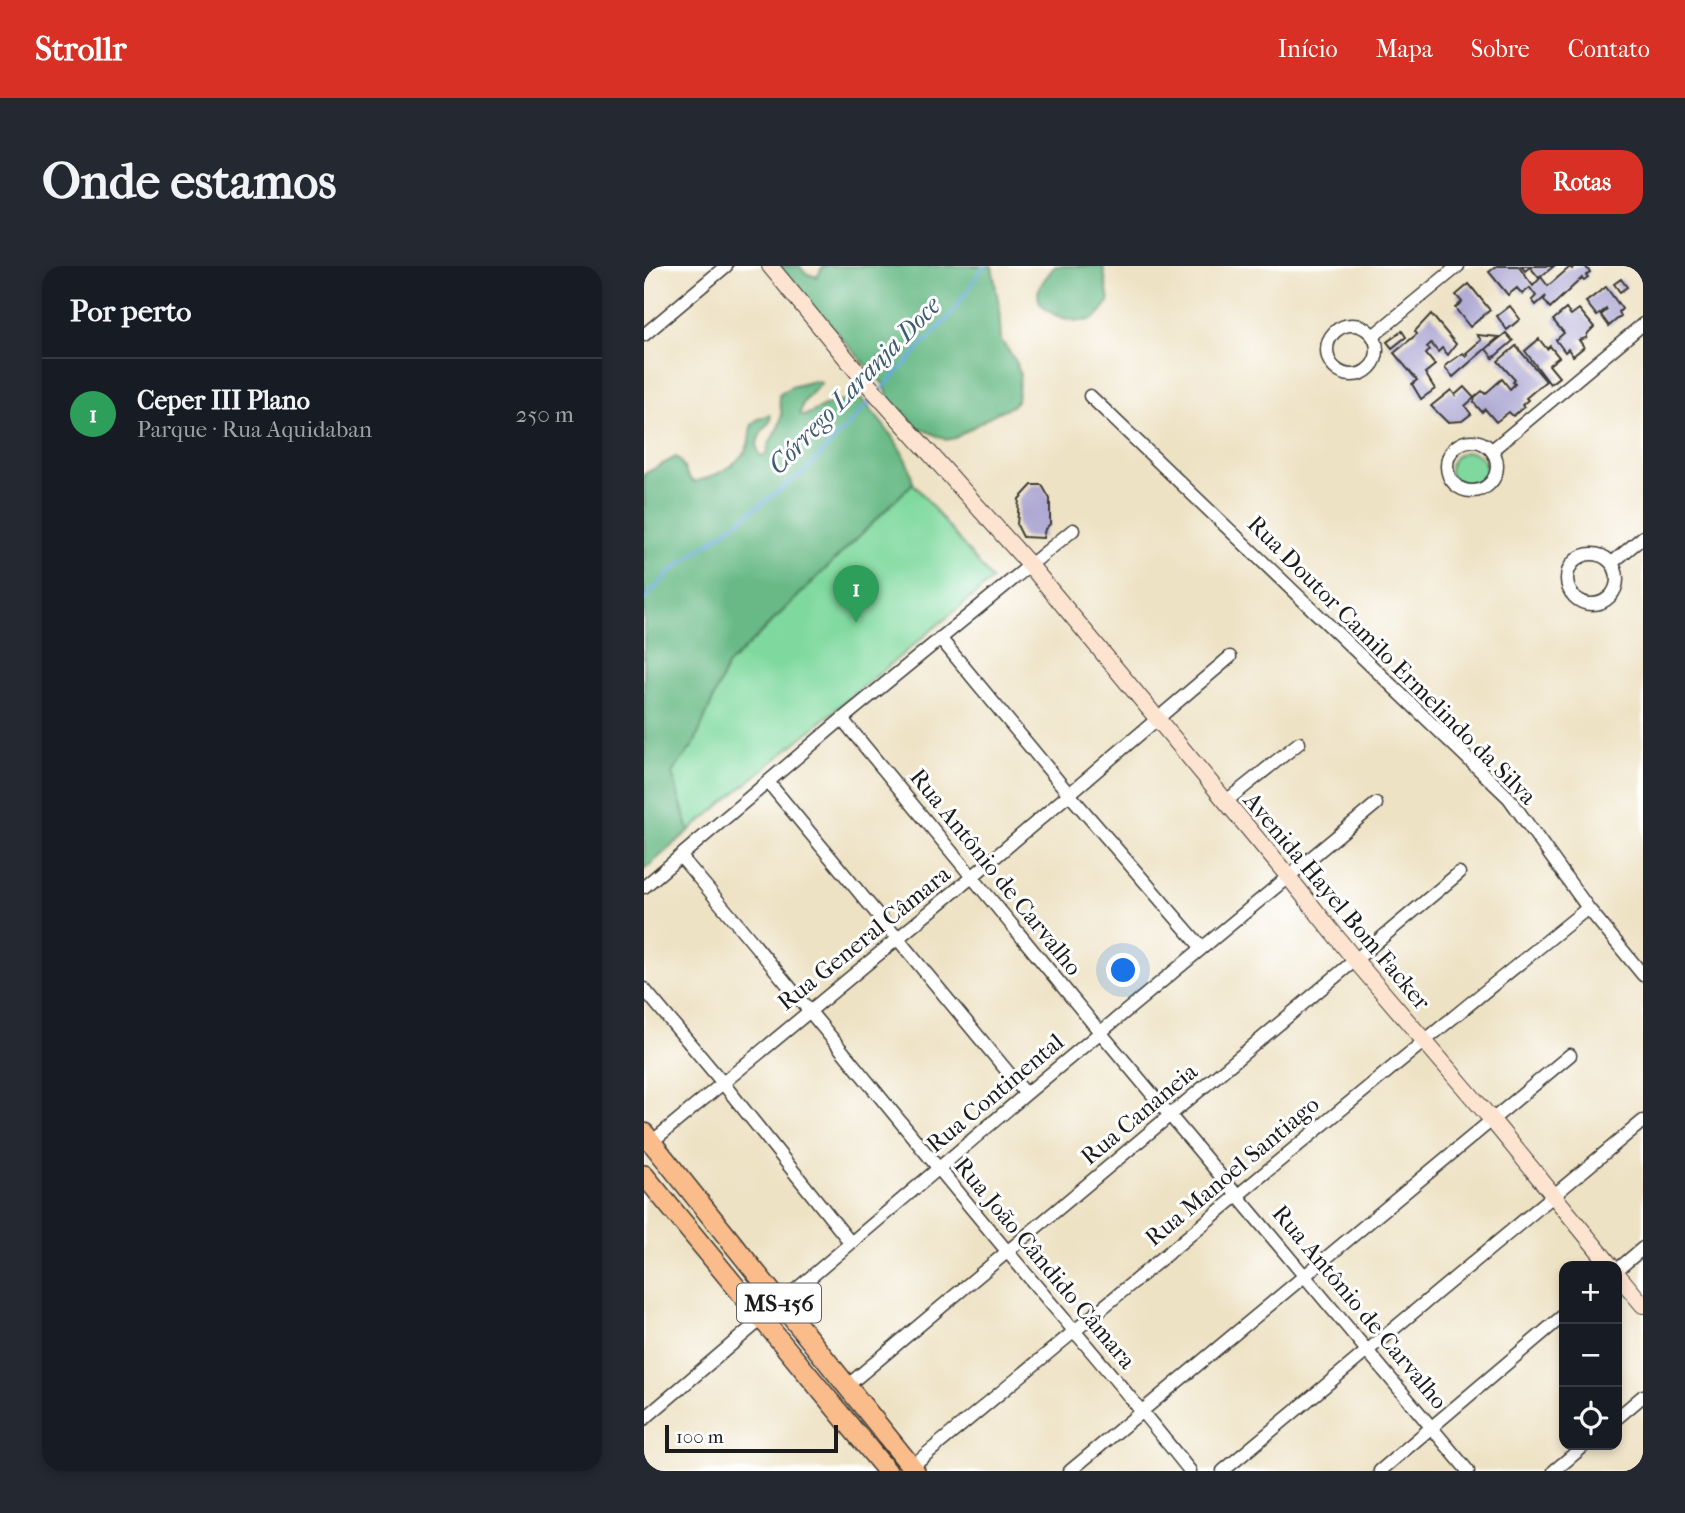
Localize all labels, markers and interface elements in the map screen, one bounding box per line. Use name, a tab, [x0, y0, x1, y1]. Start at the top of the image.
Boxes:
text: Strollr	[35, 30, 126, 69]
text: Início	[1278, 35, 1338, 63]
text: Mapa	[1376, 35, 1433, 63]
text: Sobre	[1471, 35, 1530, 63]
text: Contato	[1568, 35, 1650, 63]
button: Rotas	[1521, 150, 1643, 214]
text: Onde estamos	[42, 153, 336, 211]
water label: Córrego Laranja Doce	[762, 289, 948, 480]
text: Por perto	[70, 294, 192, 329]
text: Ceper III Plano	[137, 385, 310, 416]
text: 1	[89, 401, 97, 428]
text: 250 m	[516, 401, 574, 428]
text: Parque · Rua Aquidaban	[137, 416, 372, 443]
street label: Rua Doutor Camilo Ermelindo da Silva	[1242, 510, 1543, 811]
pin: 1	[833, 565, 879, 623]
street label: Rua Antônio de Carvalho	[904, 763, 1088, 981]
street label: Avenida Hayel Bom Facker	[1237, 786, 1437, 1016]
street label: Rua General Câmara	[772, 859, 957, 1016]
your location	[1106, 953, 1140, 987]
street label: Rua Continental	[921, 1027, 1069, 1158]
street label: Rua Cananeia	[1075, 1057, 1203, 1171]
street label: Rua Manoel Santiago	[1139, 1090, 1325, 1252]
street label: Rua João Cândido Câmara	[948, 1152, 1142, 1375]
street label: Rua Antônio de Carvalho	[1267, 1199, 1453, 1415]
map controls	[1559, 1261, 1622, 1450]
button: +	[1559, 1261, 1622, 1324]
road number: MS-156	[737, 1284, 821, 1322]
button: −	[1559, 1324, 1622, 1387]
button: locate	[1559, 1387, 1622, 1450]
scale bar	[665, 1422, 838, 1454]
text: 100 m	[676, 1426, 724, 1448]

